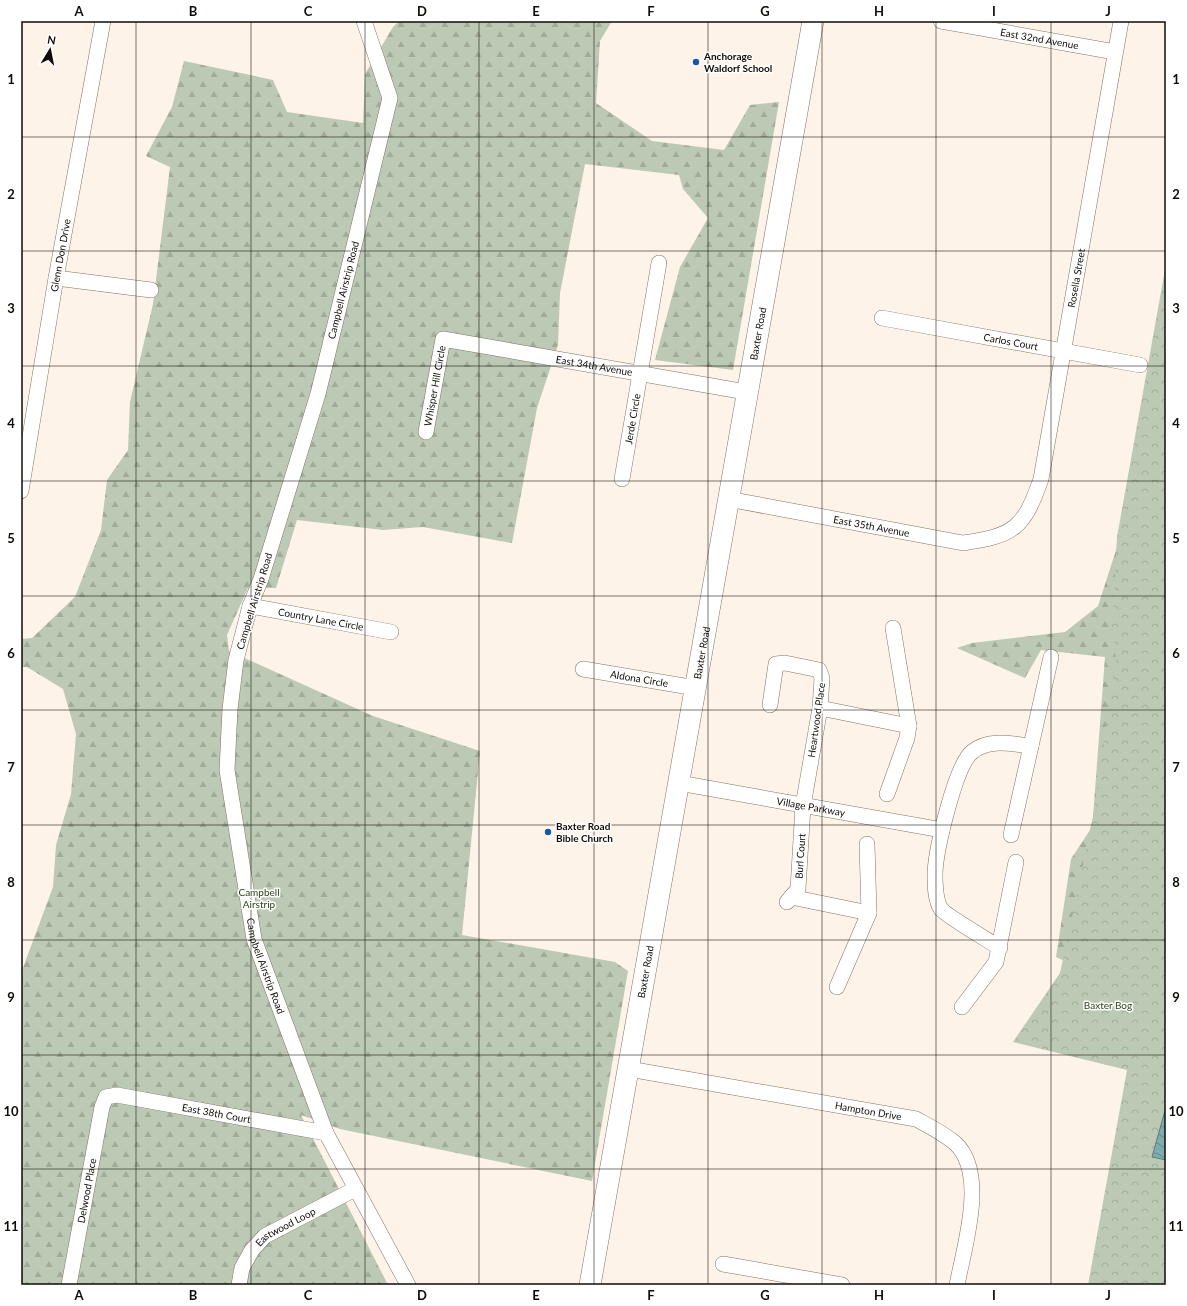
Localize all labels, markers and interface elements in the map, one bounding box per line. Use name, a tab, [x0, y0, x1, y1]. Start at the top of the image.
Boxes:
text: A	[73, 3, 84, 19]
text: B	[189, 3, 198, 19]
text: C	[304, 3, 313, 19]
text: D	[417, 3, 427, 19]
text: E	[532, 3, 540, 19]
text: F	[647, 3, 655, 19]
text: G	[760, 3, 770, 19]
text: H	[874, 3, 884, 19]
text: I	[992, 3, 996, 19]
text: J	[1105, 3, 1111, 19]
street label: East 32nd Avenue	[999, 26, 1080, 51]
north arrow	[30, 30, 70, 70]
text: N	[47, 33, 57, 47]
place label: Anchorage Waldorf School	[703, 50, 772, 74]
marker: Anchorage Waldorf School	[691, 57, 701, 67]
text: 1	[7, 71, 15, 87]
text: 1	[1172, 71, 1180, 87]
text: 2	[7, 186, 15, 202]
text: 2	[1172, 186, 1180, 202]
street label: Glenn Don Drive	[48, 218, 73, 293]
street label: Campbell Airstrip Road	[325, 240, 361, 340]
street label: Rosella Street	[1065, 247, 1087, 309]
text: 3	[7, 300, 15, 316]
text: 3	[1172, 300, 1180, 316]
street label: Baxter Road	[747, 306, 768, 361]
street label: Carlos Court	[983, 331, 1040, 352]
street label: Whisper Hill Circle	[421, 344, 448, 427]
street label: East 34th Avenue	[555, 353, 633, 378]
street label: Jerde Circle	[622, 393, 643, 445]
text: 4	[7, 415, 15, 431]
text: 4	[1172, 415, 1180, 431]
street label: East 35th Avenue	[832, 513, 911, 539]
text: 5	[7, 530, 15, 546]
text: 5	[1172, 530, 1180, 546]
street label: Campbell Airstrip Road	[234, 551, 274, 651]
street label: Country Lane Circle	[277, 605, 364, 633]
street label: Baxter Road	[691, 625, 712, 680]
text: 6	[7, 645, 15, 661]
text: 6	[1172, 645, 1180, 661]
street label: Aldona Circle	[609, 668, 669, 689]
street label: Heartwood Place	[805, 682, 827, 758]
text: 7	[7, 759, 15, 775]
text: 7	[1172, 759, 1180, 775]
street label: Village Parkway	[776, 795, 847, 819]
place label: Baxter Road Bible Church	[556, 820, 613, 844]
marker: Baxter Road Bible Church	[543, 827, 553, 837]
street label: Burl Court	[792, 832, 808, 879]
text: 8	[7, 874, 15, 890]
text: 8	[1172, 874, 1180, 890]
park label: Campbell Airstrip	[238, 886, 280, 910]
street label: Campbell Airstrip Road	[245, 917, 287, 1015]
street label: Baxter Road	[635, 944, 656, 999]
text: 9	[7, 989, 15, 1005]
text: 9	[1172, 989, 1180, 1005]
park label: Baxter Bog	[1084, 999, 1132, 1011]
street label: Hampton Drive	[834, 1099, 903, 1122]
street label: East 38th Court	[181, 1101, 252, 1125]
text: 10	[3, 1103, 19, 1119]
text: 10	[1168, 1103, 1184, 1119]
street label: Delwood Place	[75, 1157, 98, 1224]
street label: Eastwood Loop	[253, 1205, 318, 1249]
text: 11	[3, 1218, 19, 1234]
text: 11	[1168, 1218, 1184, 1234]
text: A	[73, 1287, 84, 1303]
text: B	[189, 1287, 198, 1303]
text: C	[304, 1287, 313, 1303]
text: D	[417, 1287, 427, 1303]
text: E	[532, 1287, 540, 1303]
text: F	[647, 1287, 655, 1303]
text: G	[760, 1287, 770, 1303]
text: H	[874, 1287, 884, 1303]
text: I	[992, 1287, 996, 1303]
text: J	[1105, 1287, 1111, 1303]

